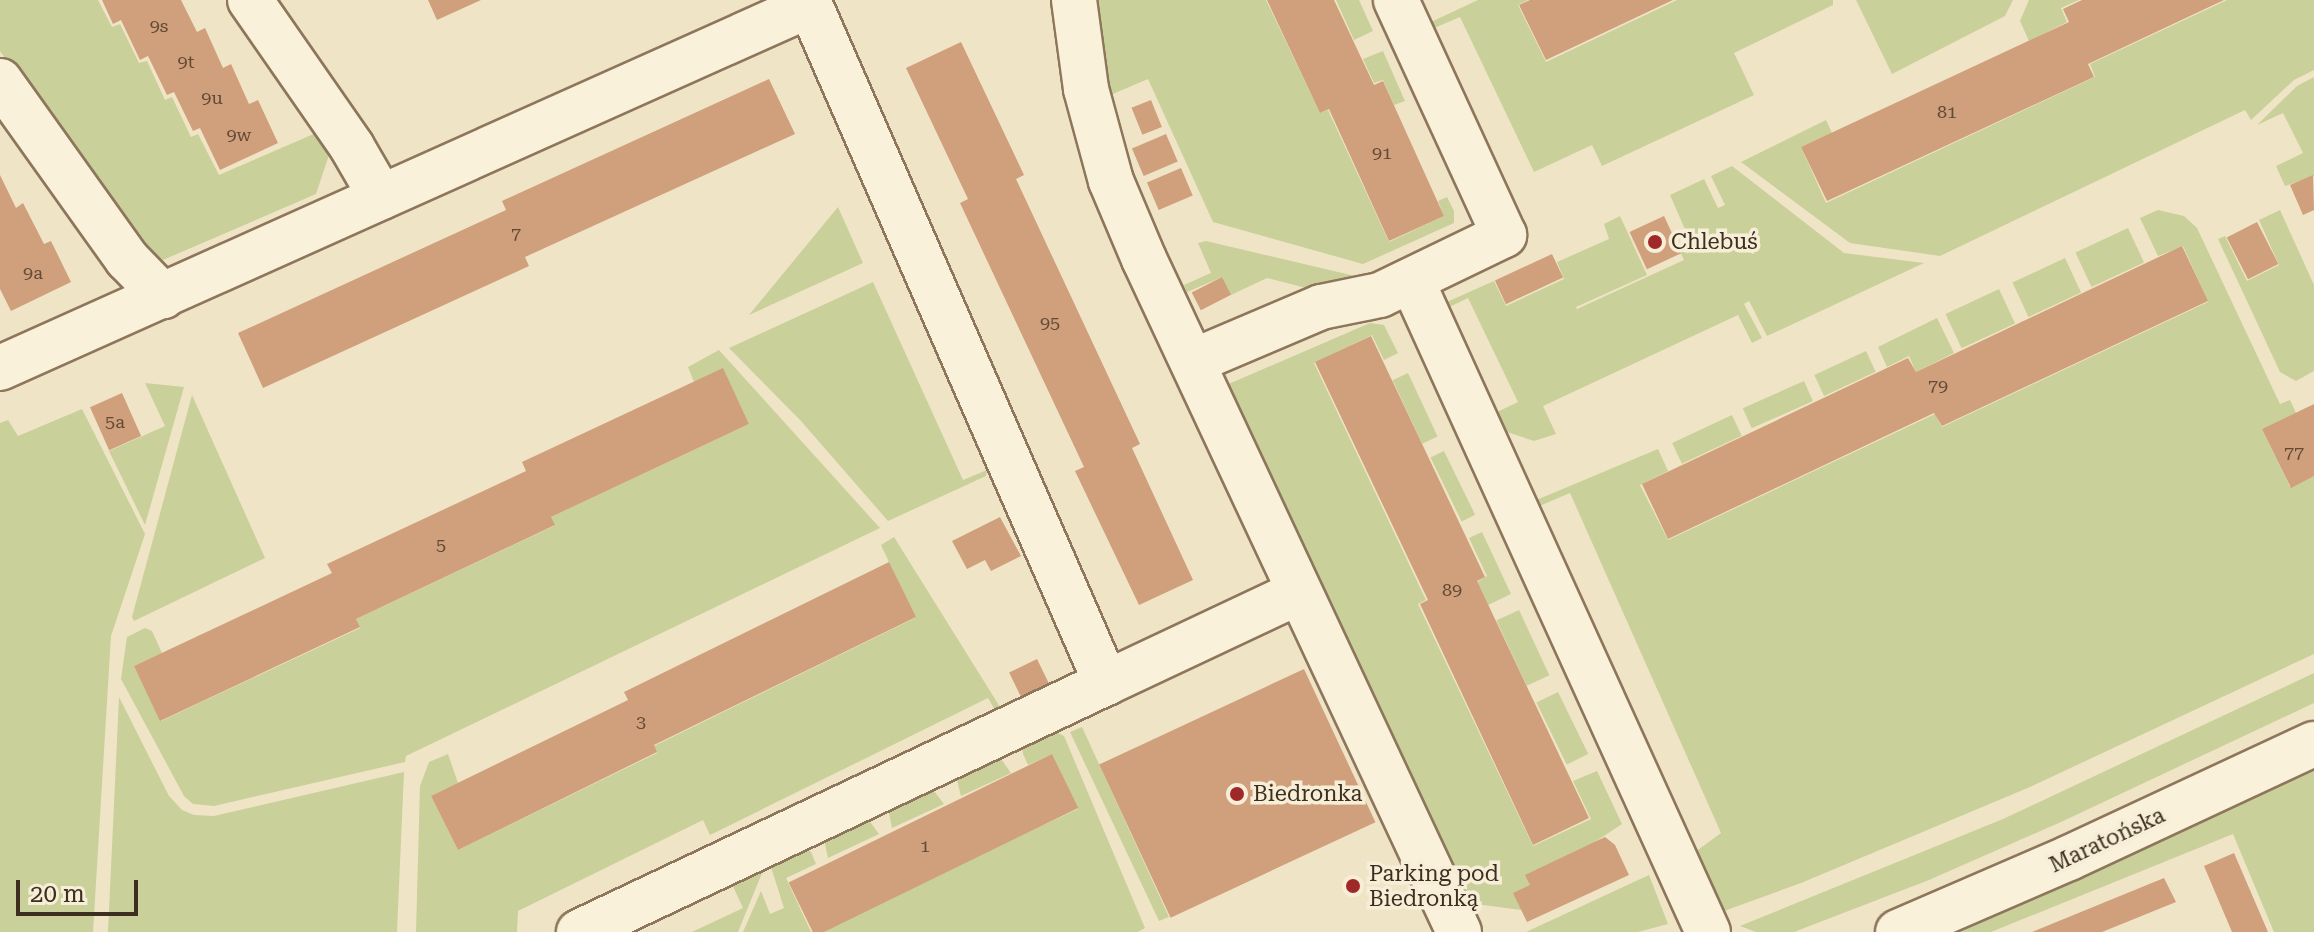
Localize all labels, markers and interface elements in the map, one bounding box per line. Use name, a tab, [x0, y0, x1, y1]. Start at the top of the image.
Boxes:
house number: 9s	[150, 15, 168, 37]
house number: 9t	[178, 51, 194, 73]
house number: 9u	[201, 87, 223, 109]
house number: 81	[1937, 101, 1957, 123]
house number: 9w	[227, 124, 251, 146]
house number: 91	[1372, 142, 1392, 164]
house number: 7	[511, 223, 521, 245]
place label: Chlebuś	[1671, 229, 1758, 255]
marker: Chlebuś	[1646, 233, 1664, 251]
house number: 9a	[23, 262, 43, 284]
house number: 95	[1040, 312, 1060, 334]
house number: 79	[1928, 375, 1948, 397]
house number: 5a	[105, 411, 125, 433]
house number: 77	[2284, 442, 2304, 464]
house number: 5	[436, 534, 446, 556]
house number: 89	[1442, 579, 1462, 601]
house number: 3	[636, 711, 646, 733]
place label: Biedronka	[1253, 781, 1362, 807]
marker: Biedronka	[1228, 785, 1246, 803]
street label: Maratońska	[2045, 802, 2169, 878]
house number: 1	[920, 835, 930, 857]
place label: Parking pod Biedronką	[1369, 860, 1499, 912]
scale bar	[20, 864, 142, 914]
marker: Parking pod Biedronką	[1344, 877, 1362, 895]
text: 20 m	[30, 880, 85, 908]

